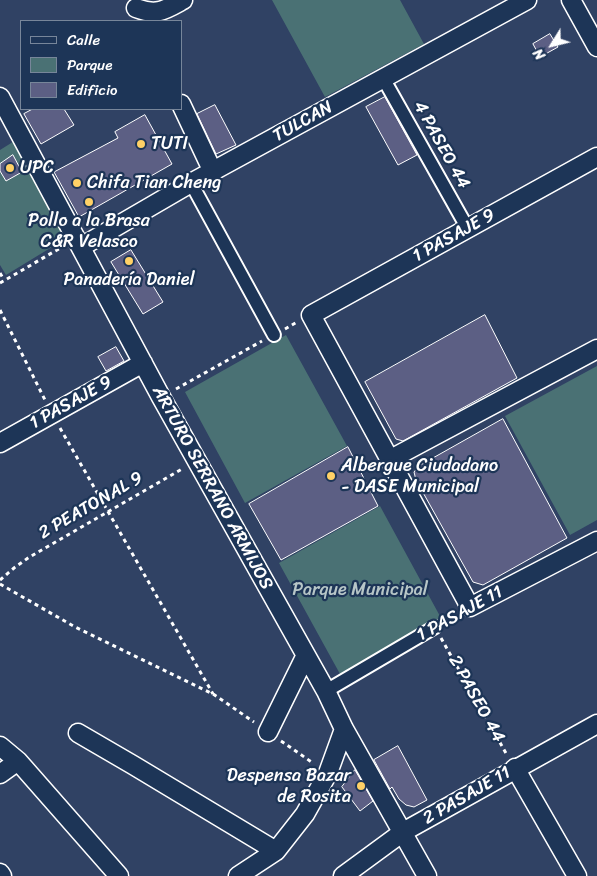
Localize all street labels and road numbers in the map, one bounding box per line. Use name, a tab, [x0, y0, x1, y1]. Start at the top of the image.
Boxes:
street label: TULCAN	[269, 97, 337, 147]
street label: 4 PASEO 44	[408, 97, 474, 193]
street label: 1 PASAJE 9	[409, 205, 499, 267]
street label: 1 PASAJE 9	[26, 372, 116, 434]
street label: ARTURO SERRANO ARMIJOS	[147, 382, 277, 594]
street label: 2 PEATONAL 9	[35, 468, 147, 544]
street label: 1 PASAJE 11	[413, 582, 507, 646]
street label: 2 PASEO 44	[443, 652, 509, 746]
street label: 2 PASAJE 11	[419, 762, 515, 830]

